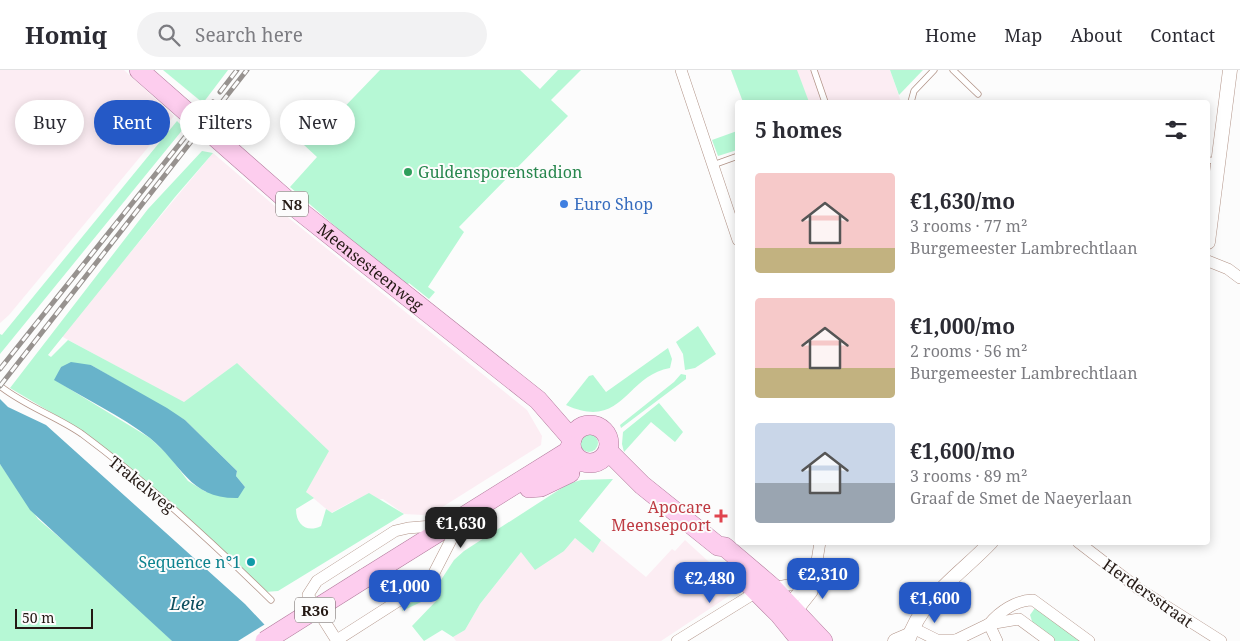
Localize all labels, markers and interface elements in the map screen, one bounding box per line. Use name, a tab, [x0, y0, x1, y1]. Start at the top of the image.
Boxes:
search box	[137, 12, 487, 57]
text: Homiq	[25, 18, 107, 51]
icon: search	[155, 21, 183, 49]
text: Search here	[195, 22, 303, 48]
text: Home	[925, 23, 976, 47]
text: Map	[1004, 23, 1042, 47]
text: About	[1070, 23, 1122, 47]
text: Contact	[1150, 23, 1215, 47]
chip: Buy	[15, 100, 84, 145]
chip: Rent	[94, 100, 170, 145]
chip: Filters	[180, 100, 270, 145]
chip: New	[280, 100, 355, 145]
text: 5 homes	[755, 116, 842, 144]
icon: filters	[1162, 116, 1190, 144]
place label: Guldensporenstadion	[418, 161, 582, 183]
marker: Guldensporenstadion	[402, 166, 414, 178]
text: €1,630/mo	[910, 187, 1015, 215]
road number: N8	[276, 192, 308, 216]
place label: Euro Shop	[574, 193, 653, 215]
icon: home	[795, 193, 855, 253]
marker: Euro Shop	[558, 198, 570, 210]
text: 3 rooms · 77 m²	[910, 215, 1027, 237]
street label: Meensesteenweg	[313, 218, 428, 316]
text: Burgemeester Lambrechtlaan	[910, 237, 1138, 259]
text: €1,000/mo	[910, 312, 1015, 340]
icon: home	[795, 318, 855, 378]
text: 2 rooms · 56 m²	[910, 340, 1027, 362]
text: Burgemeester Lambrechtlaan	[910, 362, 1138, 384]
text: €1,600/mo	[910, 437, 1015, 465]
icon: home	[795, 443, 855, 503]
street label: Trakelweg	[104, 450, 180, 518]
text: 3 rooms · 89 m²	[910, 465, 1027, 487]
text: Graaf de Smet de Naeyerlaan	[910, 487, 1132, 509]
place label: Apocare Meensepoort	[611, 496, 711, 536]
pin: €1,630	[420, 506, 502, 549]
marker: Apocare Meensepoort	[715, 510, 727, 522]
text: €1,630	[436, 512, 486, 534]
place label: Sequence n°1	[139, 551, 241, 573]
street label: Herdersstraat	[1098, 554, 1198, 633]
marker: Sequence n°1	[245, 556, 257, 568]
pin: €2,310	[782, 558, 864, 600]
pin: €2,480	[669, 562, 751, 604]
text: €2,310	[798, 563, 848, 585]
text: €2,480	[685, 567, 735, 589]
pin: €1,000	[364, 570, 446, 612]
text: €1,000	[380, 575, 430, 597]
pin: €1,600	[894, 582, 976, 624]
text: €1,600	[910, 587, 960, 609]
water label: Leie	[169, 591, 204, 615]
road number: R36	[295, 598, 335, 622]
scale bar	[15, 606, 92, 629]
text: 50 m	[22, 608, 55, 627]

